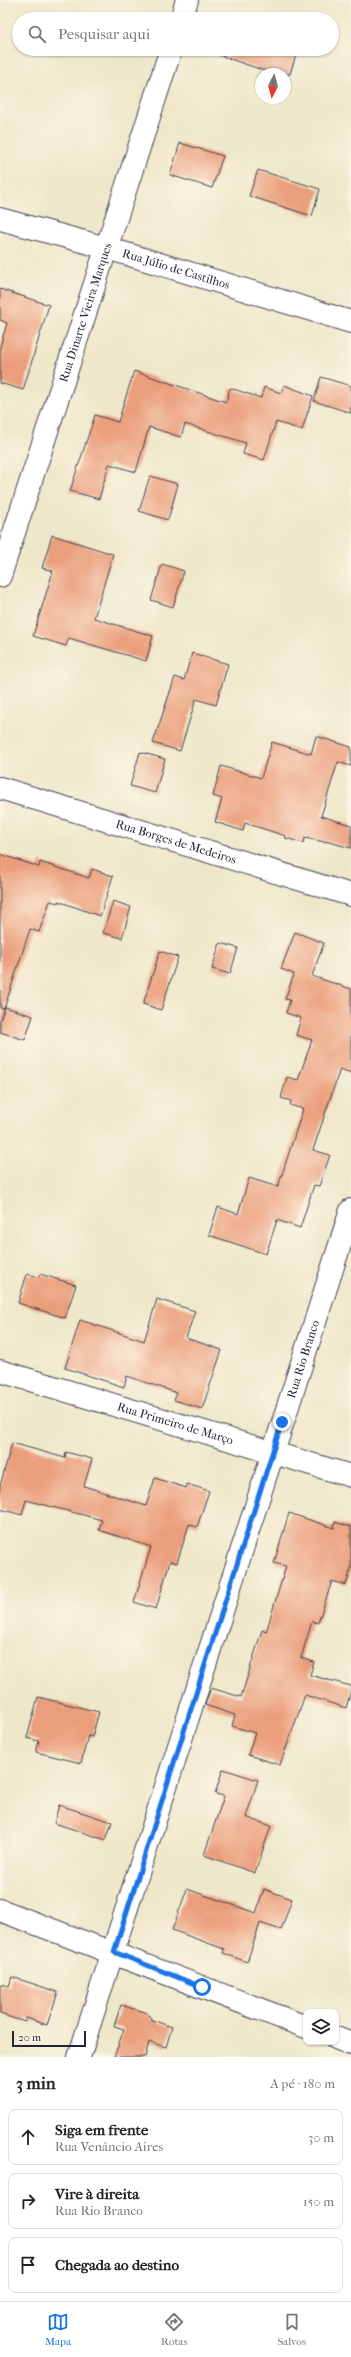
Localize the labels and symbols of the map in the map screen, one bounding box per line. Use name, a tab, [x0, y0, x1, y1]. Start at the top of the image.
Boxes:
north arrow	[255, 68, 291, 104]
street label: Rua Dinarte Vieira Marques	[56, 241, 115, 384]
street label: Rua Júlio de Castilhos	[121, 246, 232, 292]
street label: Rua Borges de Medeiros	[114, 817, 238, 867]
street label: Rua Rio Branco	[284, 1318, 322, 1400]
street label: Rua Primeiro de Março	[116, 1399, 235, 1447]
route end	[273, 1413, 291, 1431]
route start	[193, 1978, 211, 1996]
scale bar	[12, 2029, 86, 2048]

